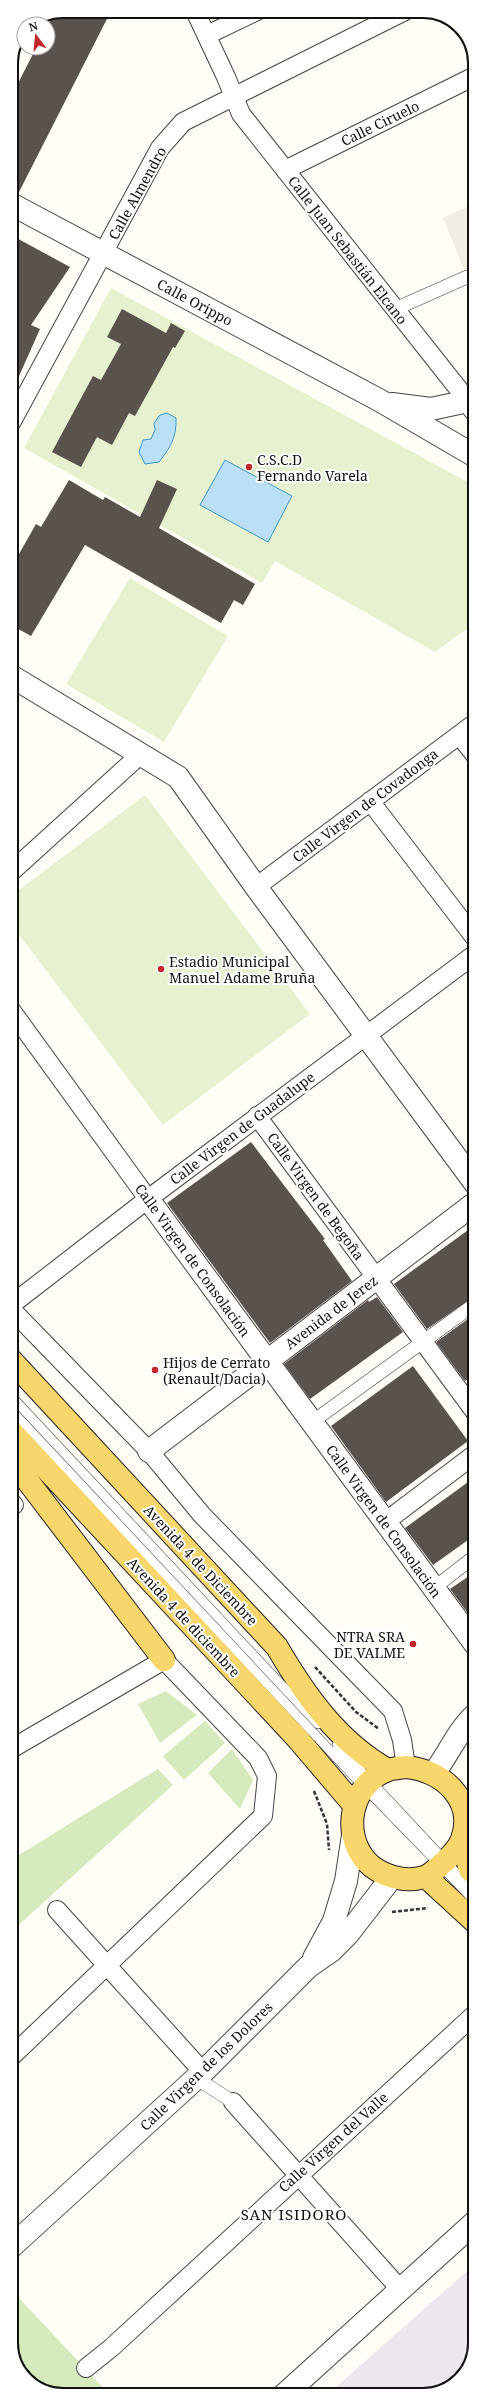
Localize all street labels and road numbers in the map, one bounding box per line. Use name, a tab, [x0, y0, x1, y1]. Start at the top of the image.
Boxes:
street label: Calle Ciruelo	[338, 96, 422, 150]
street label: Calle Almendro	[104, 143, 170, 243]
street label: Calle Juan Sebastián Elcano	[284, 172, 412, 328]
street label: Calle Orippo	[154, 274, 236, 330]
street label: Calle Virgen de Covadonga	[288, 744, 442, 866]
street label: Calle Virgen de Guadalupe	[166, 1067, 318, 1189]
street label: Calle Virgen de Begoña	[263, 1128, 369, 1264]
street label: Calle Virgen de Consolación	[131, 1180, 255, 1340]
street label: Avenida de Jerez	[281, 1271, 381, 1353]
street label: Calle Virgen de Consolación	[322, 1441, 446, 1601]
street label: Avenida 4 de Diciembre	[140, 1500, 262, 1630]
street label: Avenida 4 de diciembre	[123, 1553, 245, 1681]
street label: Calle Virgen de los Dolores	[135, 1997, 277, 2135]
street label: Calle Virgen del Valle	[274, 2088, 392, 2196]

